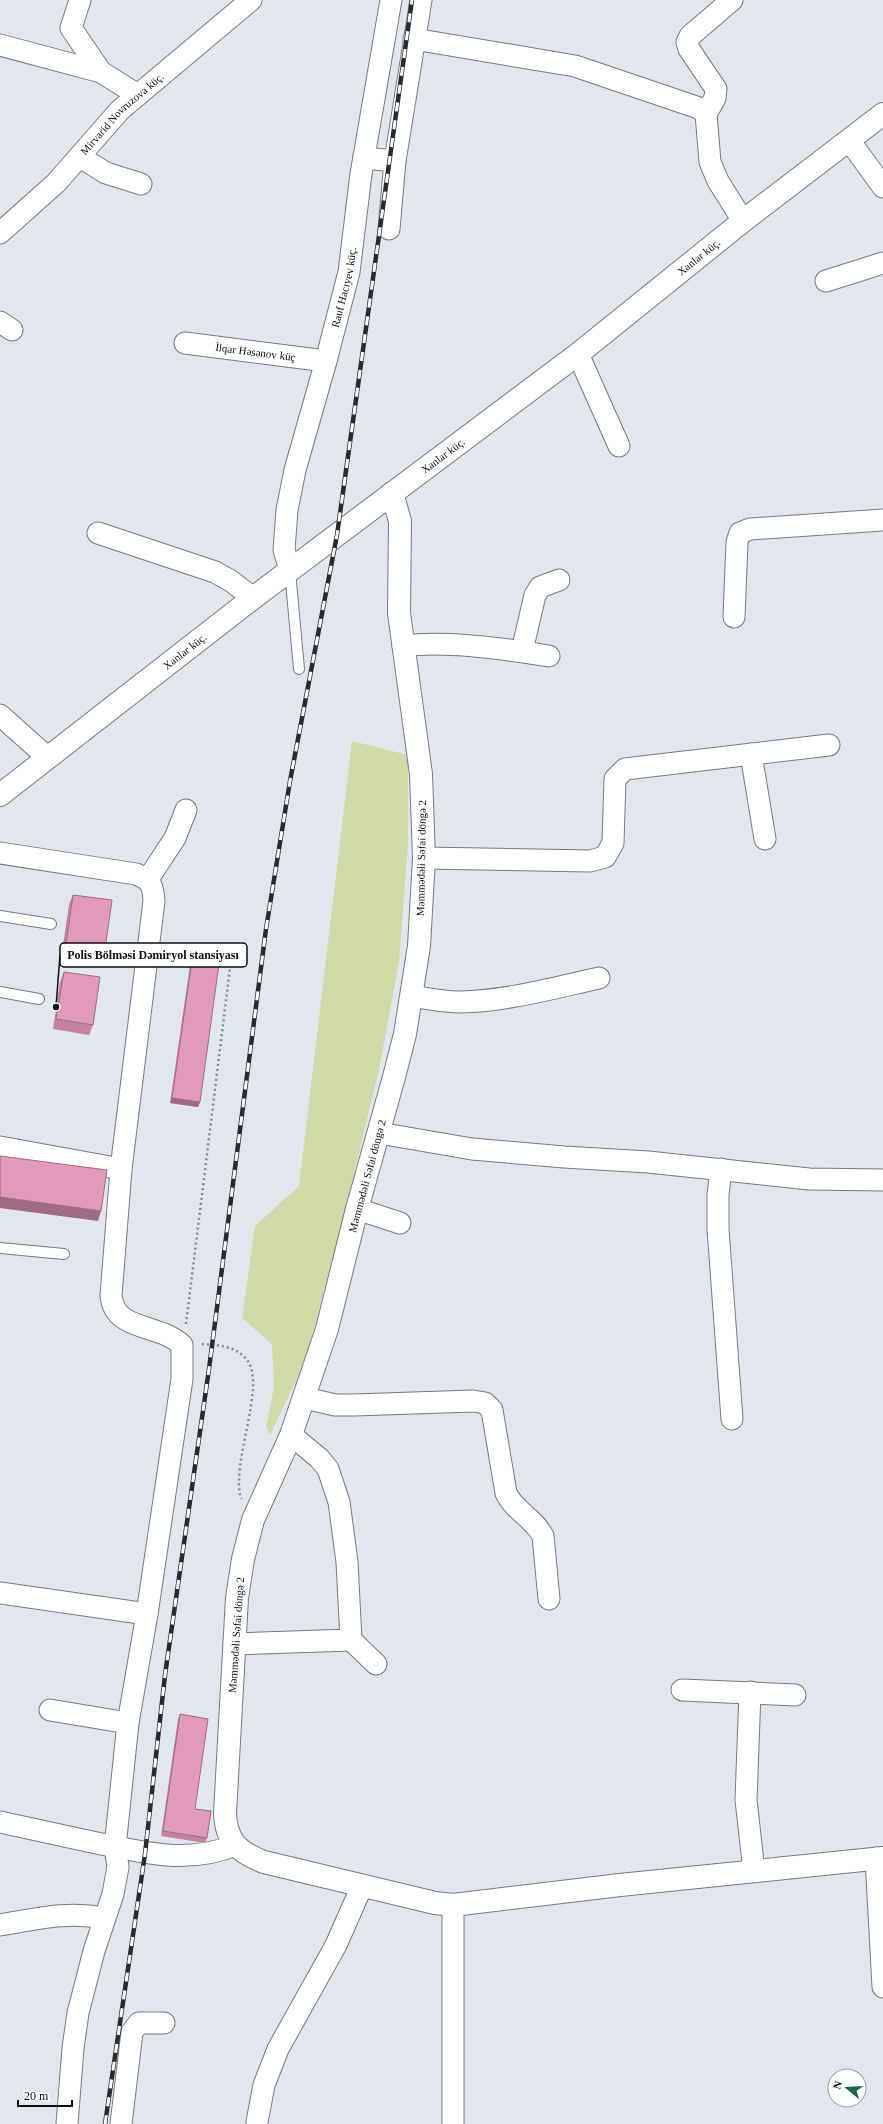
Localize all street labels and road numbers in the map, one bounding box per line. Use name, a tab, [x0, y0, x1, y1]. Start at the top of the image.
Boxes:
street label: Mirvarid Novruzova küç.	[78, 70, 166, 157]
street label: Xanlar küç.	[675, 236, 723, 278]
street label: Rauf Hacıyev küç.	[329, 246, 358, 329]
street label: İlqar Həsənov küç	[215, 341, 296, 363]
street label: Xanlar küç.	[419, 435, 467, 476]
street label: Xanlar küç.	[161, 631, 209, 672]
street label: Məmmədəli Səfai döngə 2	[414, 800, 428, 916]
street label: Məmmədəli Səfai döngə 2	[346, 1118, 388, 1234]
street label: Məmmədəli Səfai döngə 2	[226, 1577, 246, 1693]

